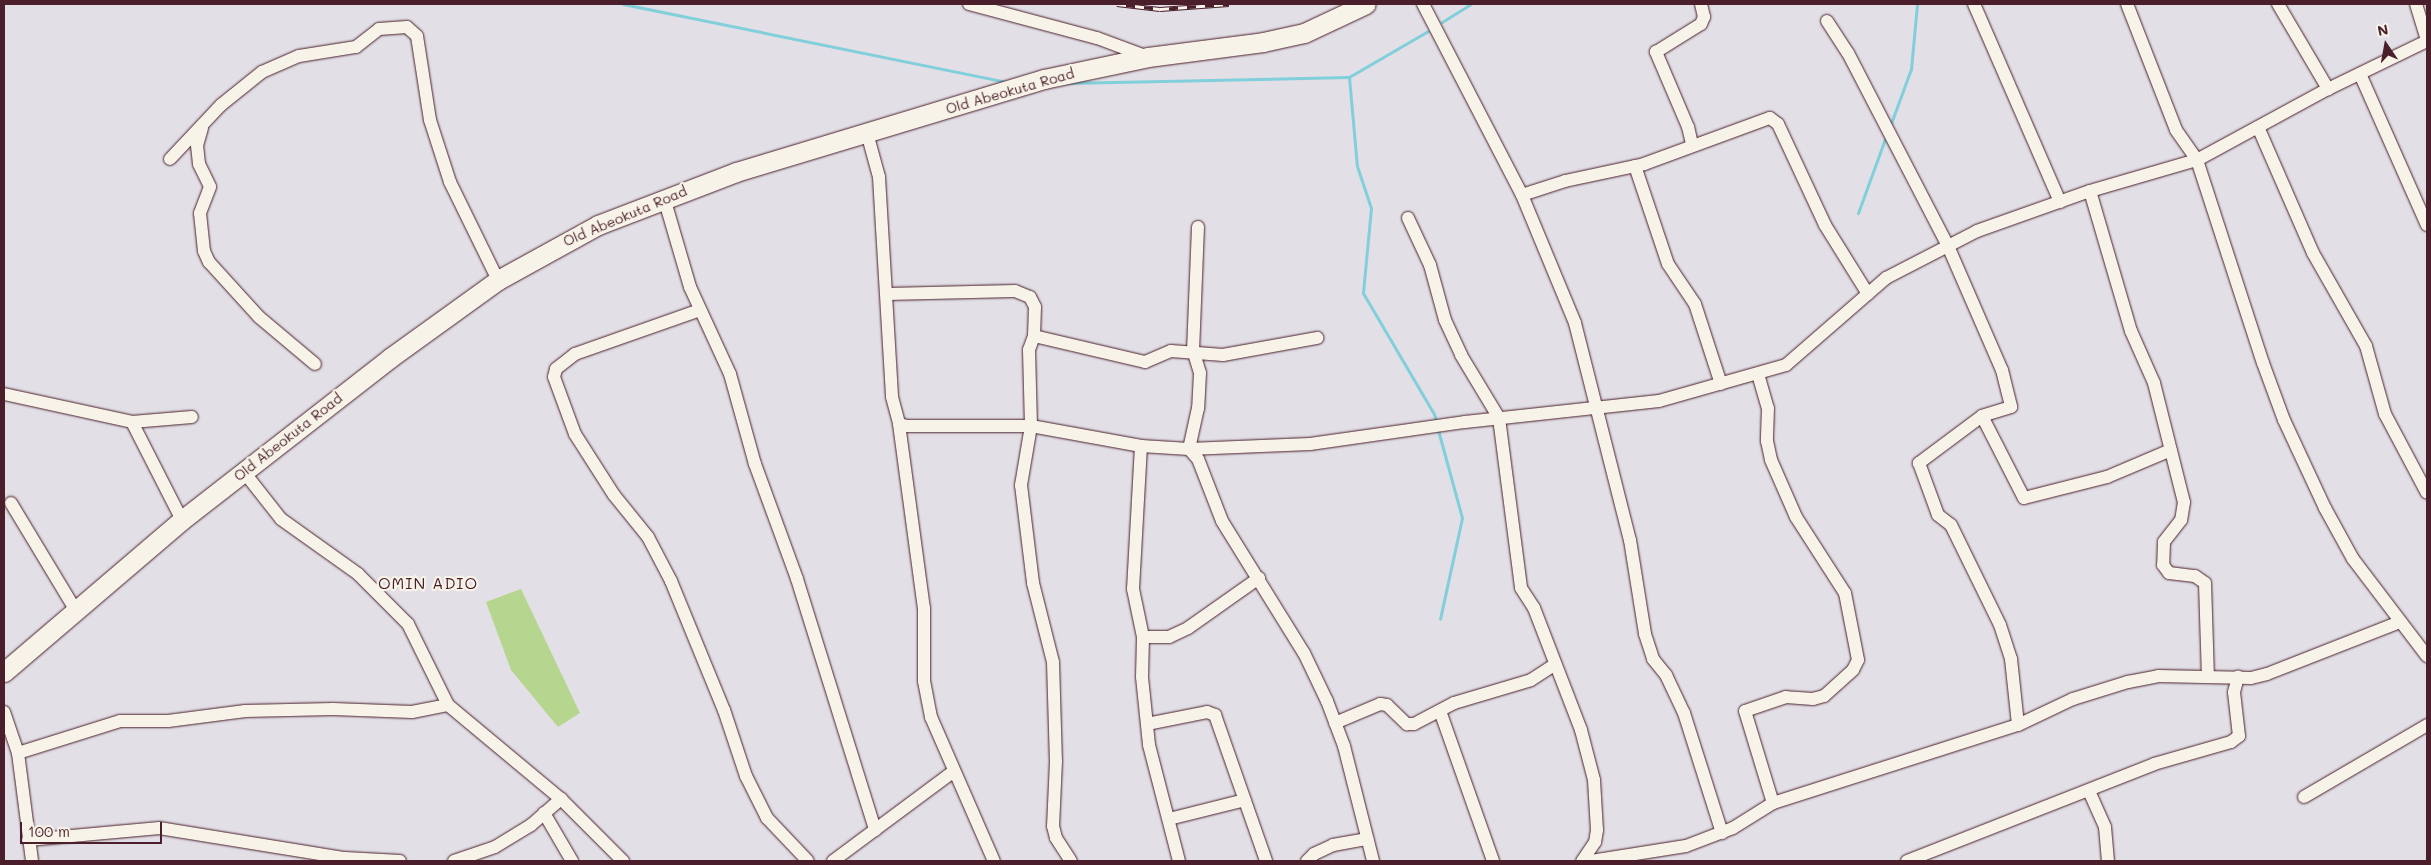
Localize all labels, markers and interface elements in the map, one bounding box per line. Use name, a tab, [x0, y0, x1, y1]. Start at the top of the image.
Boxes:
text: N	[2376, 19, 2390, 40]
north arrow	[2361, 20, 2411, 70]
street label: Old Abeokuta Road	[944, 65, 1076, 117]
street label: Old Abeokuta Road	[561, 182, 689, 250]
street label: Old Abeokuta Road	[230, 389, 346, 485]
district label: OMIN ADIO	[377, 573, 479, 593]
scale bar	[22, 812, 165, 844]
text: 100 m	[28, 821, 70, 841]

